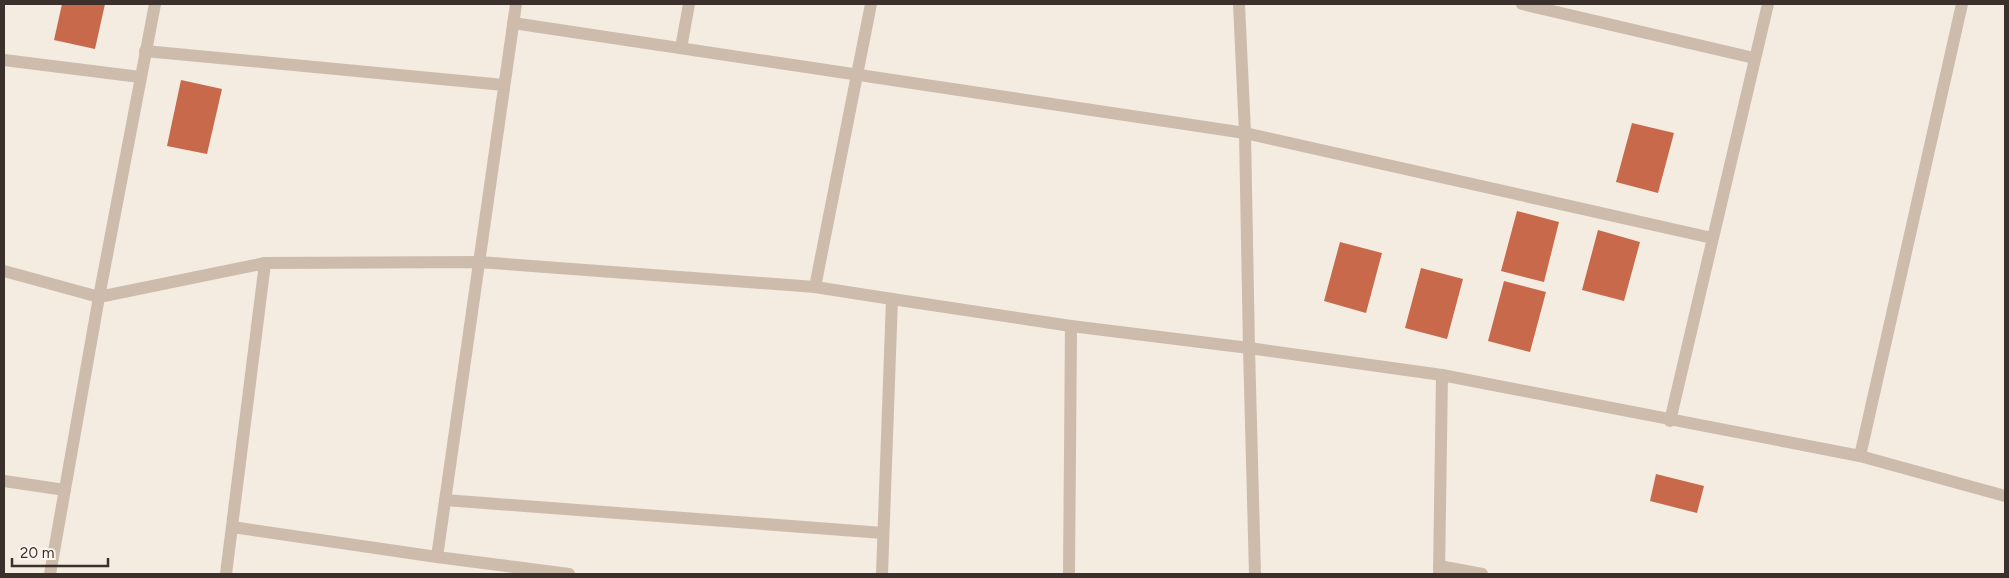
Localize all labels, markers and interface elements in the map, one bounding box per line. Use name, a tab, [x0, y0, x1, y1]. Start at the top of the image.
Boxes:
scale bar	[12, 536, 109, 568]
text: 20 m	[20, 544, 54, 562]

